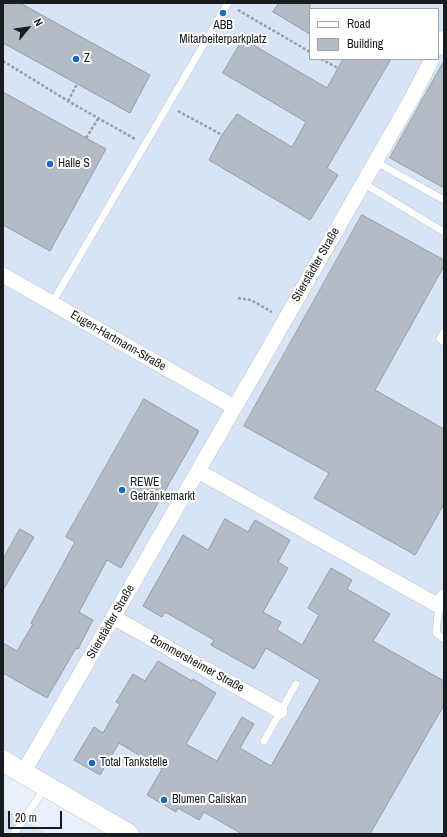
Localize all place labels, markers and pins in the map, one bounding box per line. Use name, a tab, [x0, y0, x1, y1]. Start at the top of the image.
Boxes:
marker: ABB Mitarbeiterparkplatz	[218, 8, 228, 18]
place label: ABB Mitarbeiterparkplatz	[179, 19, 267, 47]
place label: Z	[84, 52, 90, 66]
marker: Z	[71, 54, 81, 64]
place label: Halle S	[58, 157, 90, 171]
marker: Halle S	[45, 159, 55, 169]
place label: REWE Getränkemarkt	[130, 476, 195, 504]
marker: REWE Getränkemarkt	[117, 485, 127, 495]
place label: Total Tankstelle	[100, 756, 167, 770]
marker: Total Tankstelle	[87, 758, 97, 768]
place label: Blumen Caliskan	[172, 793, 246, 807]
marker: Blumen Caliskan	[159, 795, 169, 805]

